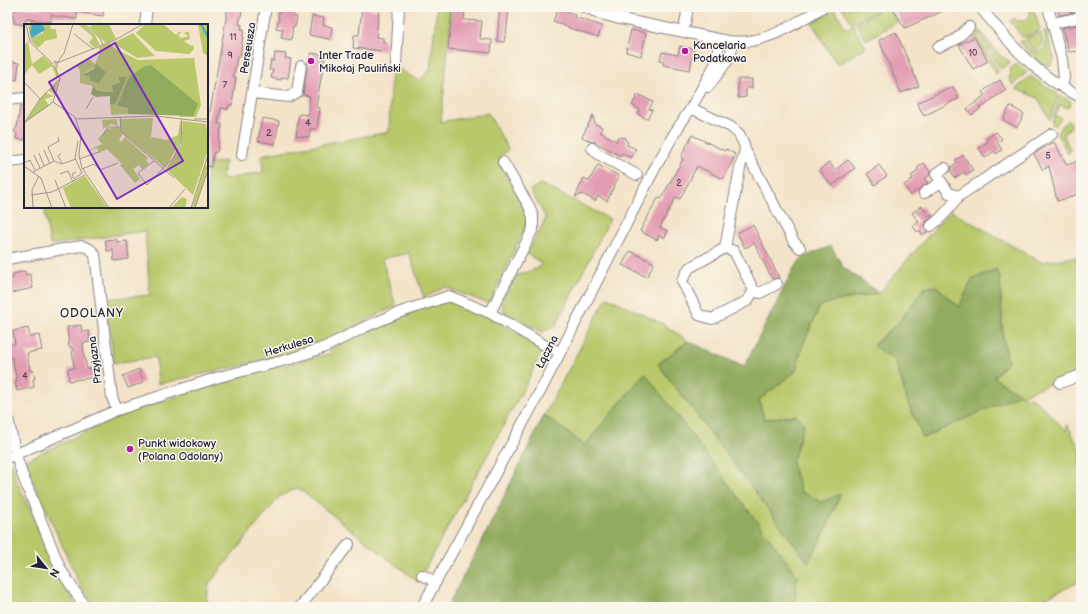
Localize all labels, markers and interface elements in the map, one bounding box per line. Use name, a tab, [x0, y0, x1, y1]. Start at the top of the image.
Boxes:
street label: Perseusza	[238, 21, 258, 75]
inset map	[24, 24, 208, 208]
house number: 11	[230, 32, 236, 43]
place label: Kancelaria Podatkowa	[693, 39, 747, 65]
marker: Kancelaria Podatkowa	[680, 46, 690, 56]
house number: 10	[969, 48, 977, 59]
place label: Inter Trade Mikołaj Pauliński	[319, 49, 401, 75]
house number: 9	[227, 50, 233, 61]
marker: Inter Trade Mikołaj Pauliński	[306, 56, 316, 66]
house number: 7	[223, 80, 228, 91]
house number: 4	[305, 118, 311, 129]
house number: 2	[266, 128, 272, 139]
house number: 5	[1045, 151, 1051, 162]
house number: 2	[676, 178, 682, 189]
district label: ODOLANY	[60, 306, 124, 321]
street label: Herkulesa	[263, 332, 315, 360]
street label: Łączna	[533, 333, 561, 371]
street label: Przyjazna	[86, 335, 104, 385]
house number: 4	[22, 371, 28, 382]
place label: Punkt widokowy (Polana Odolany)	[138, 437, 223, 463]
marker: Punkt widokowy (Polana Odolany)	[125, 444, 135, 454]
north arrow	[26, 548, 66, 588]
text: N	[47, 566, 62, 580]

